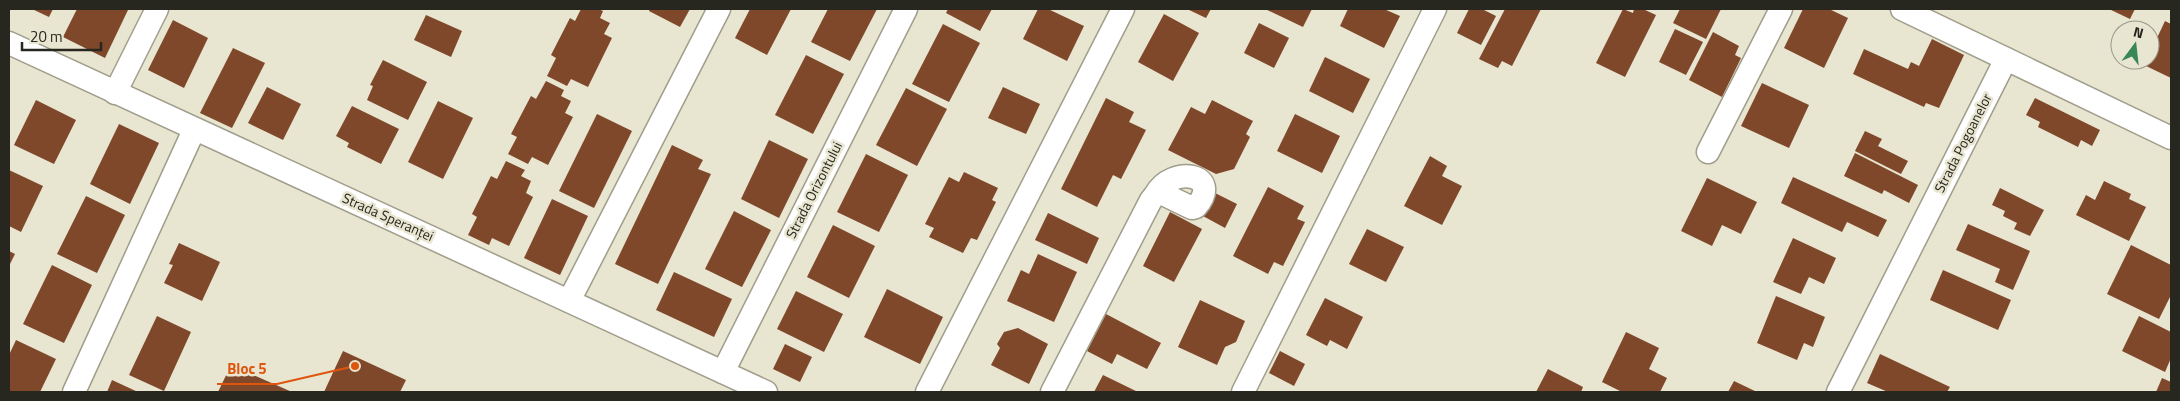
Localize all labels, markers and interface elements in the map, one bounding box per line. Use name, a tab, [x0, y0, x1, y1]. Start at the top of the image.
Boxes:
scale bar	[22, 20, 101, 52]
north arrow	[2110, 20, 2160, 70]
text: N	[2131, 21, 2146, 43]
text: 20 m	[30, 25, 63, 48]
street label: Strada Pogoanelor	[1928, 89, 1997, 196]
street label: Strada Orizontului	[780, 138, 847, 242]
street label: Strada Speranței	[339, 187, 437, 246]
callout: Bloc 5	[217, 354, 277, 384]
text: Bloc 5	[227, 357, 267, 380]

